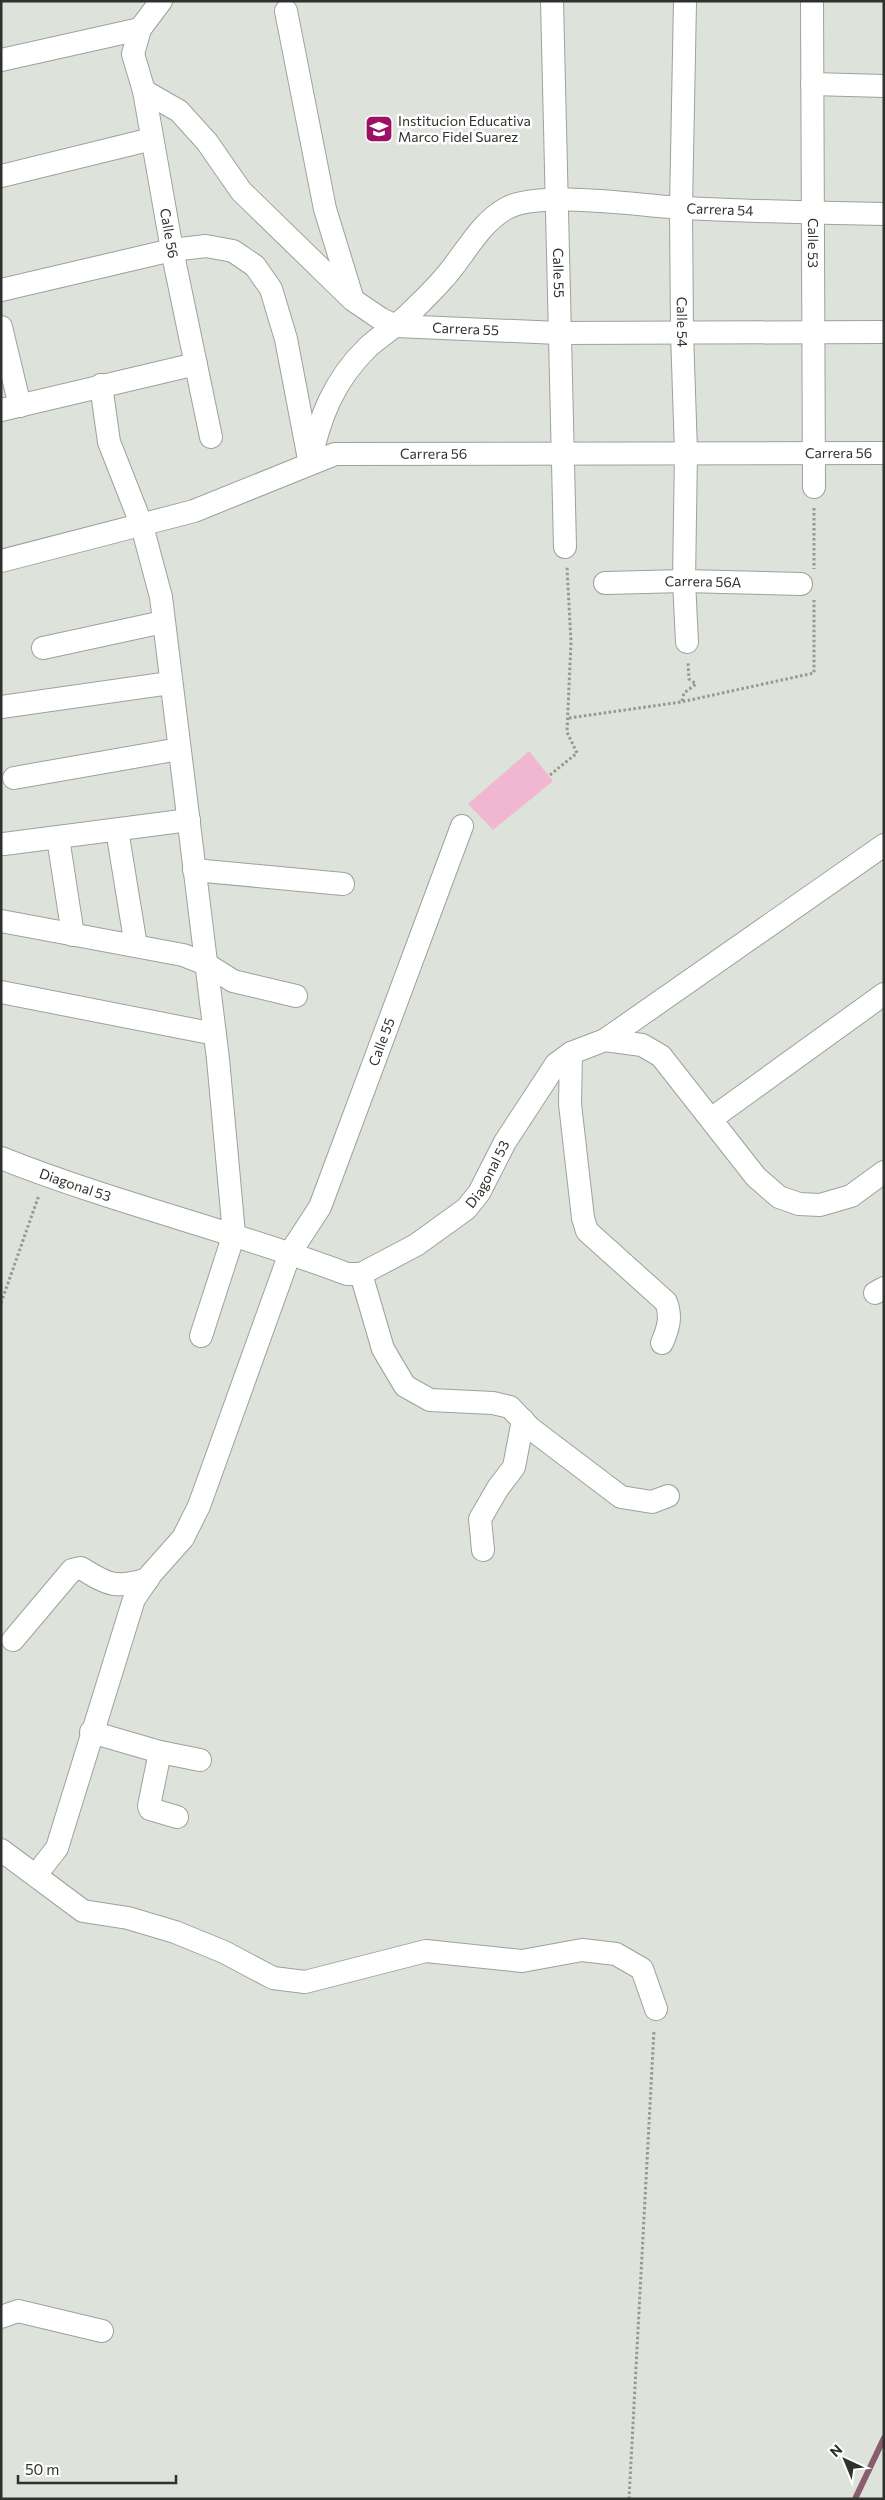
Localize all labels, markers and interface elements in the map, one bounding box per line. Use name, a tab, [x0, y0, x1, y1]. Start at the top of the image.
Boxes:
place label: Institucion Educativa Marco Fidel Suarez	[398, 112, 531, 145]
school or university icon: Institucion Educativa Marco Fidel Suarez	[364, 114, 394, 144]
street label: Carrera 54	[686, 199, 754, 219]
street label: Calle 56	[157, 207, 183, 260]
street label: Calle 53	[805, 218, 822, 268]
street label: Calle 55	[550, 248, 568, 298]
street label: Calle 54	[674, 297, 691, 348]
street label: Carrera 55	[432, 319, 499, 338]
street label: Carrera 56	[805, 444, 872, 461]
street label: Carrera 56	[400, 445, 467, 462]
street label: Carrera 56A	[664, 572, 742, 590]
street label: Calle 55	[364, 1015, 398, 1068]
street label: Diagonal 53	[461, 1137, 512, 1211]
street label: Diagonal 53	[37, 1164, 113, 1204]
north arrow	[820, 2435, 870, 2485]
text: N	[826, 2441, 845, 2460]
scale bar	[18, 2452, 175, 2484]
text: 50 m	[25, 2460, 59, 2478]

